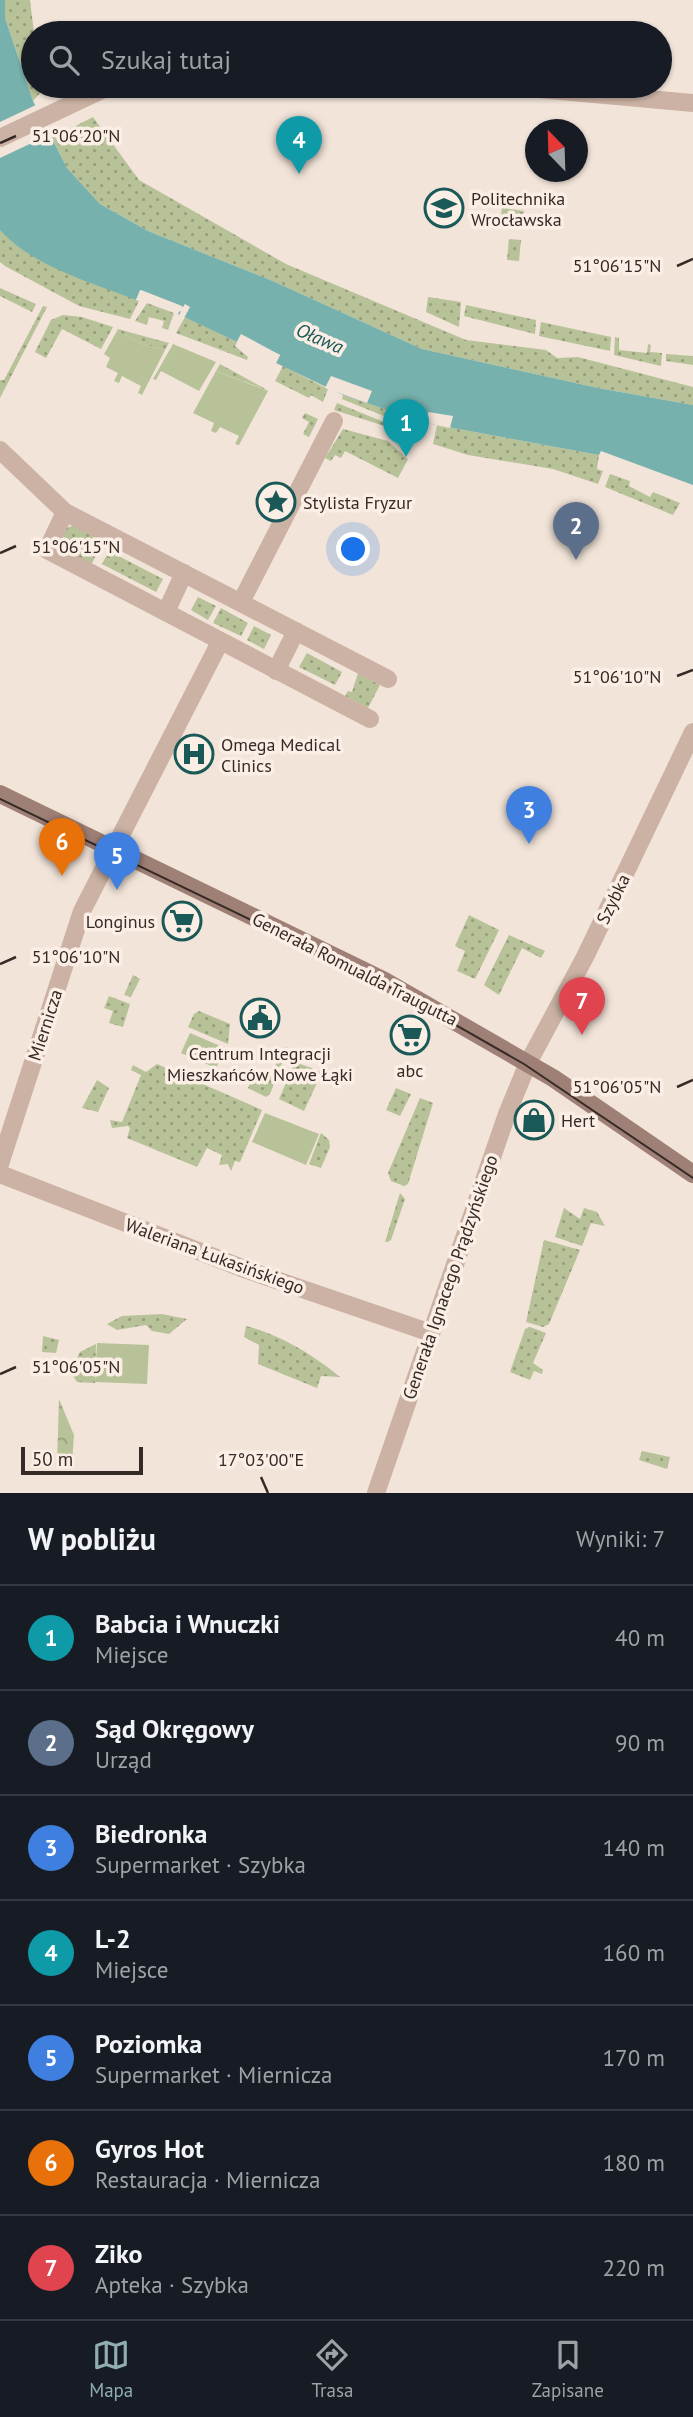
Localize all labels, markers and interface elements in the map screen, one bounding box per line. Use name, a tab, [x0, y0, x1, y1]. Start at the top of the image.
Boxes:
search box	[21, 21, 672, 98]
icon: search	[45, 41, 83, 79]
text: Szukaj tutaj	[101, 43, 231, 76]
pin: 4	[276, 116, 322, 174]
north arrow	[525, 119, 588, 182]
text: 51°06'20"N	[32, 124, 120, 147]
school or university icon: Politechnika Wrocławska	[423, 187, 465, 229]
place label: Politechnika Wrocławska	[471, 187, 565, 231]
text: 51°06'15"N	[573, 254, 661, 277]
water label: Oława	[293, 317, 348, 359]
pin: 1	[383, 399, 429, 457]
place icon: Stylista Fryzur	[255, 481, 297, 523]
place label: Stylista Fryzur	[303, 491, 412, 514]
pin: 2	[553, 502, 599, 560]
your location	[336, 532, 370, 566]
text: 51°06'15"N	[32, 535, 120, 558]
text: 51°06'10"N	[573, 665, 661, 688]
hospital icon: Omega Medical Clinics	[173, 733, 215, 775]
place label: Omega Medical Clinics	[221, 733, 341, 777]
pin: 3	[506, 786, 552, 844]
pin: 6	[39, 818, 85, 876]
pin: 5	[94, 832, 140, 890]
street label: Szybka	[591, 870, 635, 928]
supermarket icon: Longinus	[161, 900, 203, 942]
street label: Generała Romualda Traugutta	[248, 907, 462, 1031]
place label: Longinus	[86, 910, 155, 933]
text: 51°06'10"N	[32, 945, 120, 968]
pin: 7	[559, 977, 605, 1035]
street label: Miernicza	[23, 986, 67, 1064]
public building icon: Centrum Integracji Mieszkańców Nowe Łąki	[239, 997, 281, 1039]
supermarket icon: abc	[389, 1014, 431, 1056]
place label: Centrum Integracji Mieszkańców Nowe Łąki	[167, 1042, 353, 1086]
place label: abc	[397, 1059, 423, 1082]
text: 51°06'05"N	[573, 1075, 661, 1098]
shop icon: Hert	[513, 1099, 555, 1141]
place label: Hert	[561, 1109, 595, 1132]
street label: Generała Ignacego Prądzyńskiego	[397, 1152, 503, 1402]
street label: Waleriana Łukasińskiego	[122, 1213, 308, 1299]
text: 51°06'05"N	[32, 1355, 120, 1378]
scale bar	[21, 1444, 144, 1476]
text: 50 m	[32, 1447, 73, 1471]
text: 17°03'00"E	[218, 1448, 304, 1471]
text: W pobliżu	[28, 1519, 156, 1558]
text: Wyniki: 7	[576, 1524, 665, 1553]
text: Babcia i Wnuczki	[95, 1607, 280, 1640]
text: 1	[44, 1623, 58, 1652]
text: 40 m	[615, 1623, 665, 1652]
text: Miejsce	[95, 1640, 168, 1669]
text: Sąd Okręgowy	[95, 1712, 254, 1745]
text: 2	[44, 1728, 58, 1757]
text: 90 m	[615, 1728, 665, 1757]
text: Urząd	[95, 1745, 152, 1774]
text: Biedronka	[95, 1817, 208, 1850]
text: 3	[44, 1833, 58, 1862]
text: 140 m	[603, 1833, 665, 1862]
text: Supermarket · Szybka	[95, 1850, 306, 1879]
text: L-2	[95, 1922, 131, 1955]
text: 4	[44, 1938, 58, 1967]
text: 160 m	[603, 1938, 665, 1967]
text: Miejsce	[95, 1955, 168, 1984]
text: Poziomka	[95, 2027, 202, 2060]
text: 5	[44, 2043, 58, 2072]
text: 170 m	[603, 2043, 665, 2072]
text: Supermarket · Miernicza	[95, 2060, 332, 2089]
text: Gyros Hot	[95, 2132, 204, 2165]
text: 6	[44, 2148, 58, 2177]
text: 180 m	[603, 2148, 665, 2177]
text: Restauracja · Miernicza	[95, 2165, 320, 2194]
text: Ziko	[95, 2237, 142, 2270]
text: 7	[44, 2253, 58, 2282]
text: 220 m	[603, 2253, 665, 2282]
text: Apteka · Szybka	[95, 2270, 249, 2299]
tab: Mapa	[89, 2336, 133, 2402]
tab: Trasa	[312, 2336, 353, 2402]
tab: Zapisane	[532, 2336, 604, 2402]

